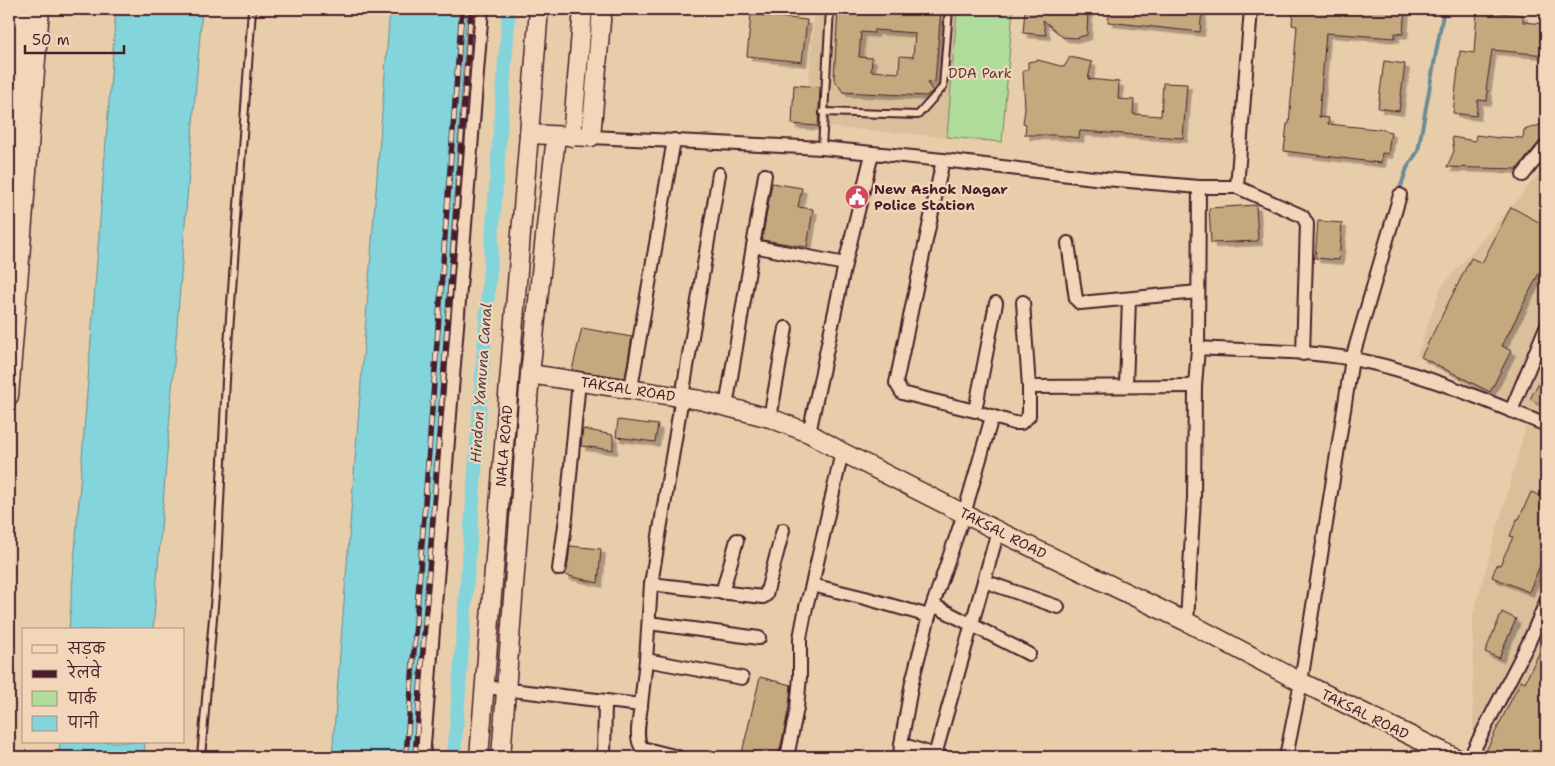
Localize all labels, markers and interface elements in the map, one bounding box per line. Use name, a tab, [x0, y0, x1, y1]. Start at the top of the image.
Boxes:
scale bar	[25, 22, 124, 54]
text: 50 m	[32, 30, 70, 50]
park label: DDA Park	[948, 64, 1012, 82]
place label: New Ashok Nagar Police Station	[874, 180, 1008, 214]
public building icon: New Ashok Nagar Police Station	[844, 184, 870, 210]
water label: Hindon Yamuna Canal	[465, 302, 497, 464]
street label: TAKSAL ROAD	[579, 373, 677, 405]
street label: NALA ROAD	[491, 404, 517, 488]
street label: TAKSAL ROAD	[956, 503, 1050, 563]
legend	[22, 628, 185, 744]
text: सड़क	[67, 639, 106, 659]
text: रेलवे	[66, 659, 102, 683]
street label: TAKSAL ROAD	[1318, 685, 1412, 743]
text: पार्क	[67, 687, 98, 709]
text: पानी	[67, 711, 100, 733]

